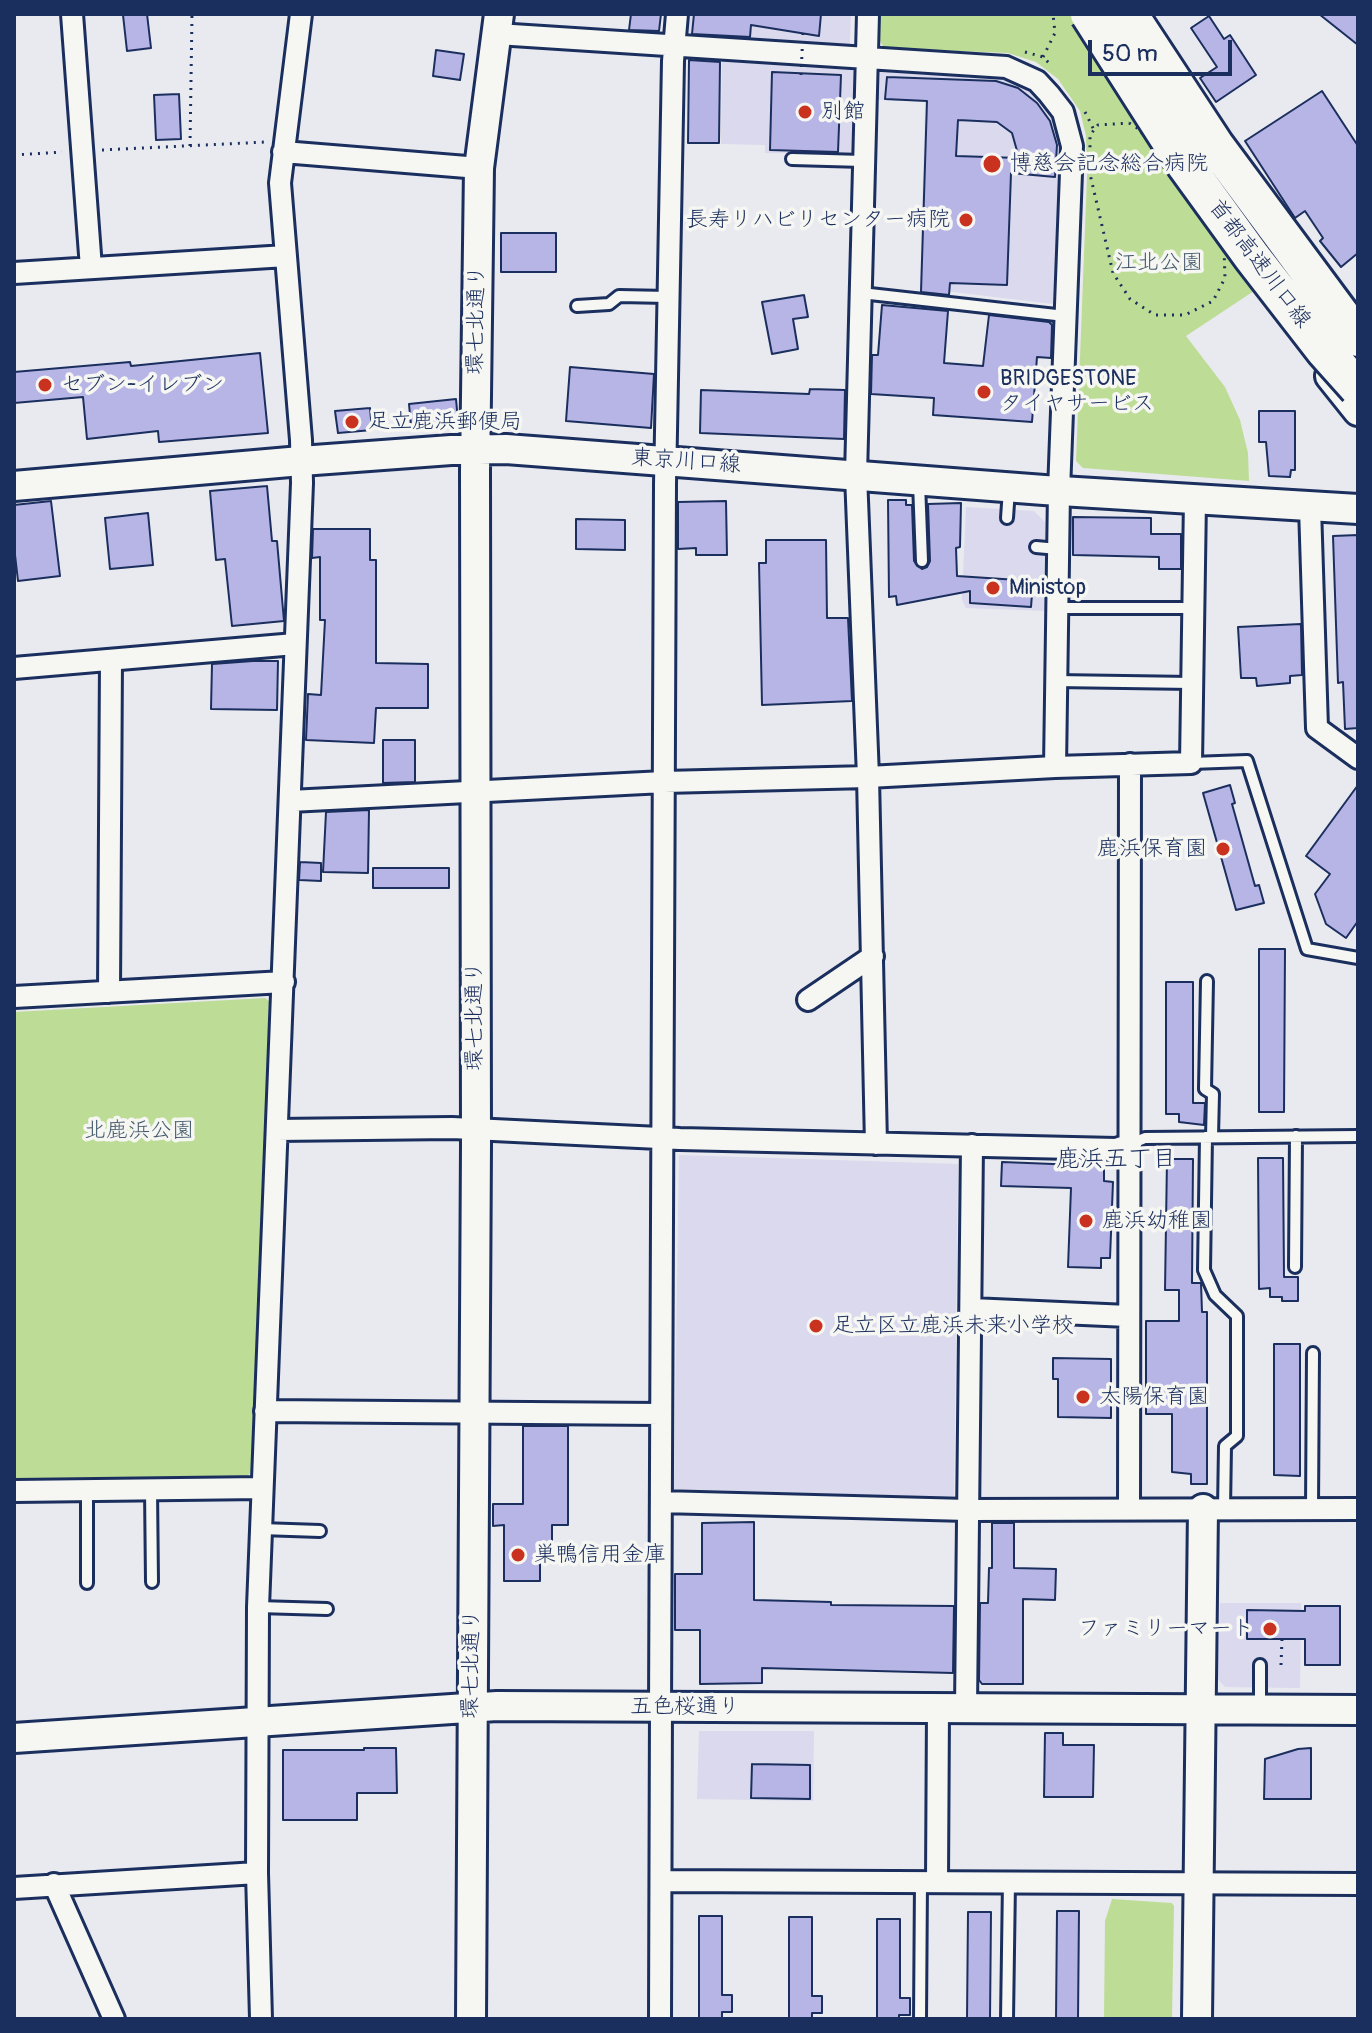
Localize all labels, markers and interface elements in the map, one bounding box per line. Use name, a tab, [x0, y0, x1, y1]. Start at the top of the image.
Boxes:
scale bar	[1092, 24, 1236, 74]
text: 50 m	[1102, 39, 1158, 68]
place label: 別館	[821, 99, 865, 125]
marker: 別館	[796, 103, 814, 121]
place label: 博慈会記念総合病院	[1010, 151, 1208, 177]
marker: 博慈会記念総合病院	[981, 153, 1003, 175]
street label: 首都高速川口線	[1202, 195, 1316, 333]
place label: 長寿リハビリセンター病院	[686, 207, 950, 233]
marker: 長寿リハビリセンター病院	[957, 211, 975, 229]
park label: 江北公園	[1115, 250, 1203, 276]
street label: 環七北通り	[463, 265, 491, 375]
place label: BRIDGESTONE タイヤサービス	[1000, 366, 1154, 418]
place label: セブン-イレブン	[61, 372, 224, 398]
marker: セブン-イレブン	[36, 376, 54, 394]
marker: BRIDGESTONE タイヤサービス	[975, 383, 993, 401]
place label: 足立鹿浜郵便局	[368, 409, 522, 435]
marker: 足立鹿浜郵便局	[343, 413, 361, 431]
street label: 東京川口線	[630, 445, 742, 479]
place label: Ministop	[1009, 575, 1086, 601]
marker: Ministop	[984, 579, 1002, 597]
place label: 鹿浜保育園	[1097, 836, 1207, 862]
marker: 鹿浜保育園	[1214, 840, 1232, 858]
street label: 環七北通り	[462, 961, 488, 1071]
park label: 北鹿浜公園	[84, 1118, 194, 1144]
district label: 鹿浜五丁目	[1056, 1146, 1176, 1174]
place label: 鹿浜幼稚園	[1102, 1208, 1212, 1234]
marker: 鹿浜幼稚園	[1077, 1212, 1095, 1230]
place label: 足立区立鹿浜未来小学校	[832, 1313, 1074, 1339]
marker: 足立区立鹿浜未来小学校	[807, 1317, 825, 1335]
place label: 太陽保育園	[1099, 1384, 1209, 1410]
marker: 太陽保育園	[1074, 1388, 1092, 1406]
place label: 巣鴨信用金庫	[534, 1542, 666, 1568]
marker: 巣鴨信用金庫	[509, 1546, 527, 1564]
street label: 環七北通り	[458, 1609, 486, 1719]
place label: ファミリーマート	[1078, 1616, 1254, 1642]
marker: ファミリーマート	[1261, 1620, 1279, 1638]
street label: 五色桜通り	[630, 1694, 740, 1720]

